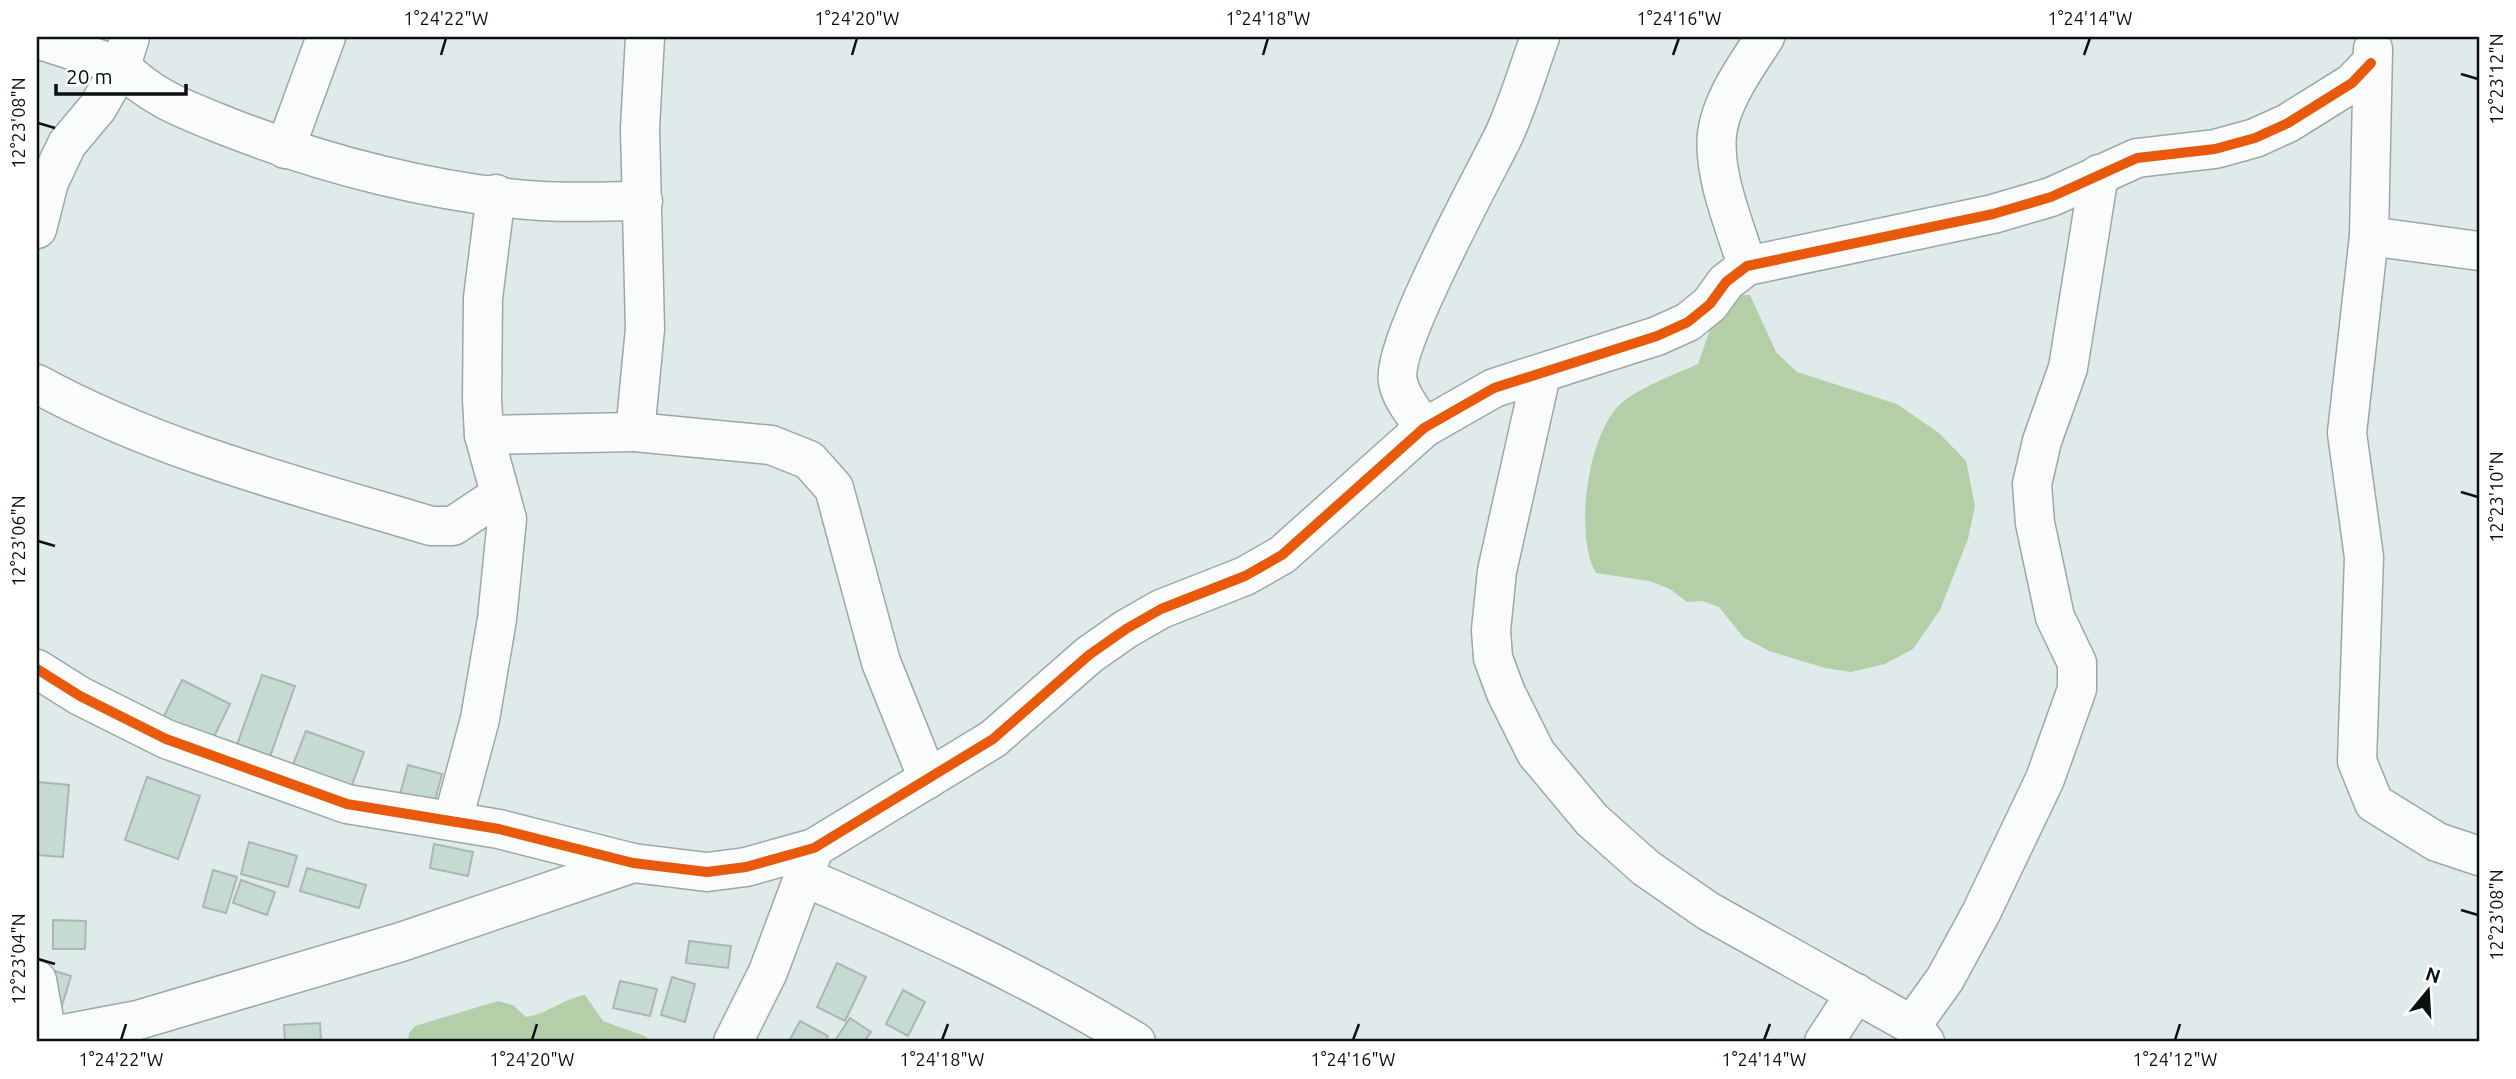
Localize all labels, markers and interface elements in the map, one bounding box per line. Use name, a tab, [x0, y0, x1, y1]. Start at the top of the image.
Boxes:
text: 1°24'22"W	[404, 8, 489, 28]
text: 1°24'20"W	[815, 8, 900, 28]
text: 1°24'18"W	[1226, 8, 1311, 28]
text: 1°24'16"W	[1637, 8, 1722, 28]
text: 1°24'14"W	[2048, 8, 2133, 28]
text: 12°23'12"N	[2486, 33, 2506, 125]
scale bar	[56, 52, 186, 96]
text: 20 m	[66, 64, 113, 88]
text: 12°23'08"N	[8, 77, 28, 169]
text: 12°23'10"N	[2486, 451, 2506, 543]
text: 12°23'06"N	[8, 495, 28, 587]
text: 12°23'08"N	[2486, 869, 2506, 961]
text: 12°23'04"N	[8, 913, 28, 1005]
north arrow	[2394, 956, 2464, 1026]
text: N	[2423, 962, 2443, 987]
text: 1°24'22"W	[79, 1049, 164, 1069]
text: 1°24'20"W	[490, 1049, 575, 1069]
text: 1°24'18"W	[900, 1049, 985, 1069]
text: 1°24'16"W	[1311, 1049, 1396, 1069]
text: 1°24'14"W	[1722, 1049, 1807, 1069]
text: 1°24'12"W	[2133, 1049, 2218, 1069]

